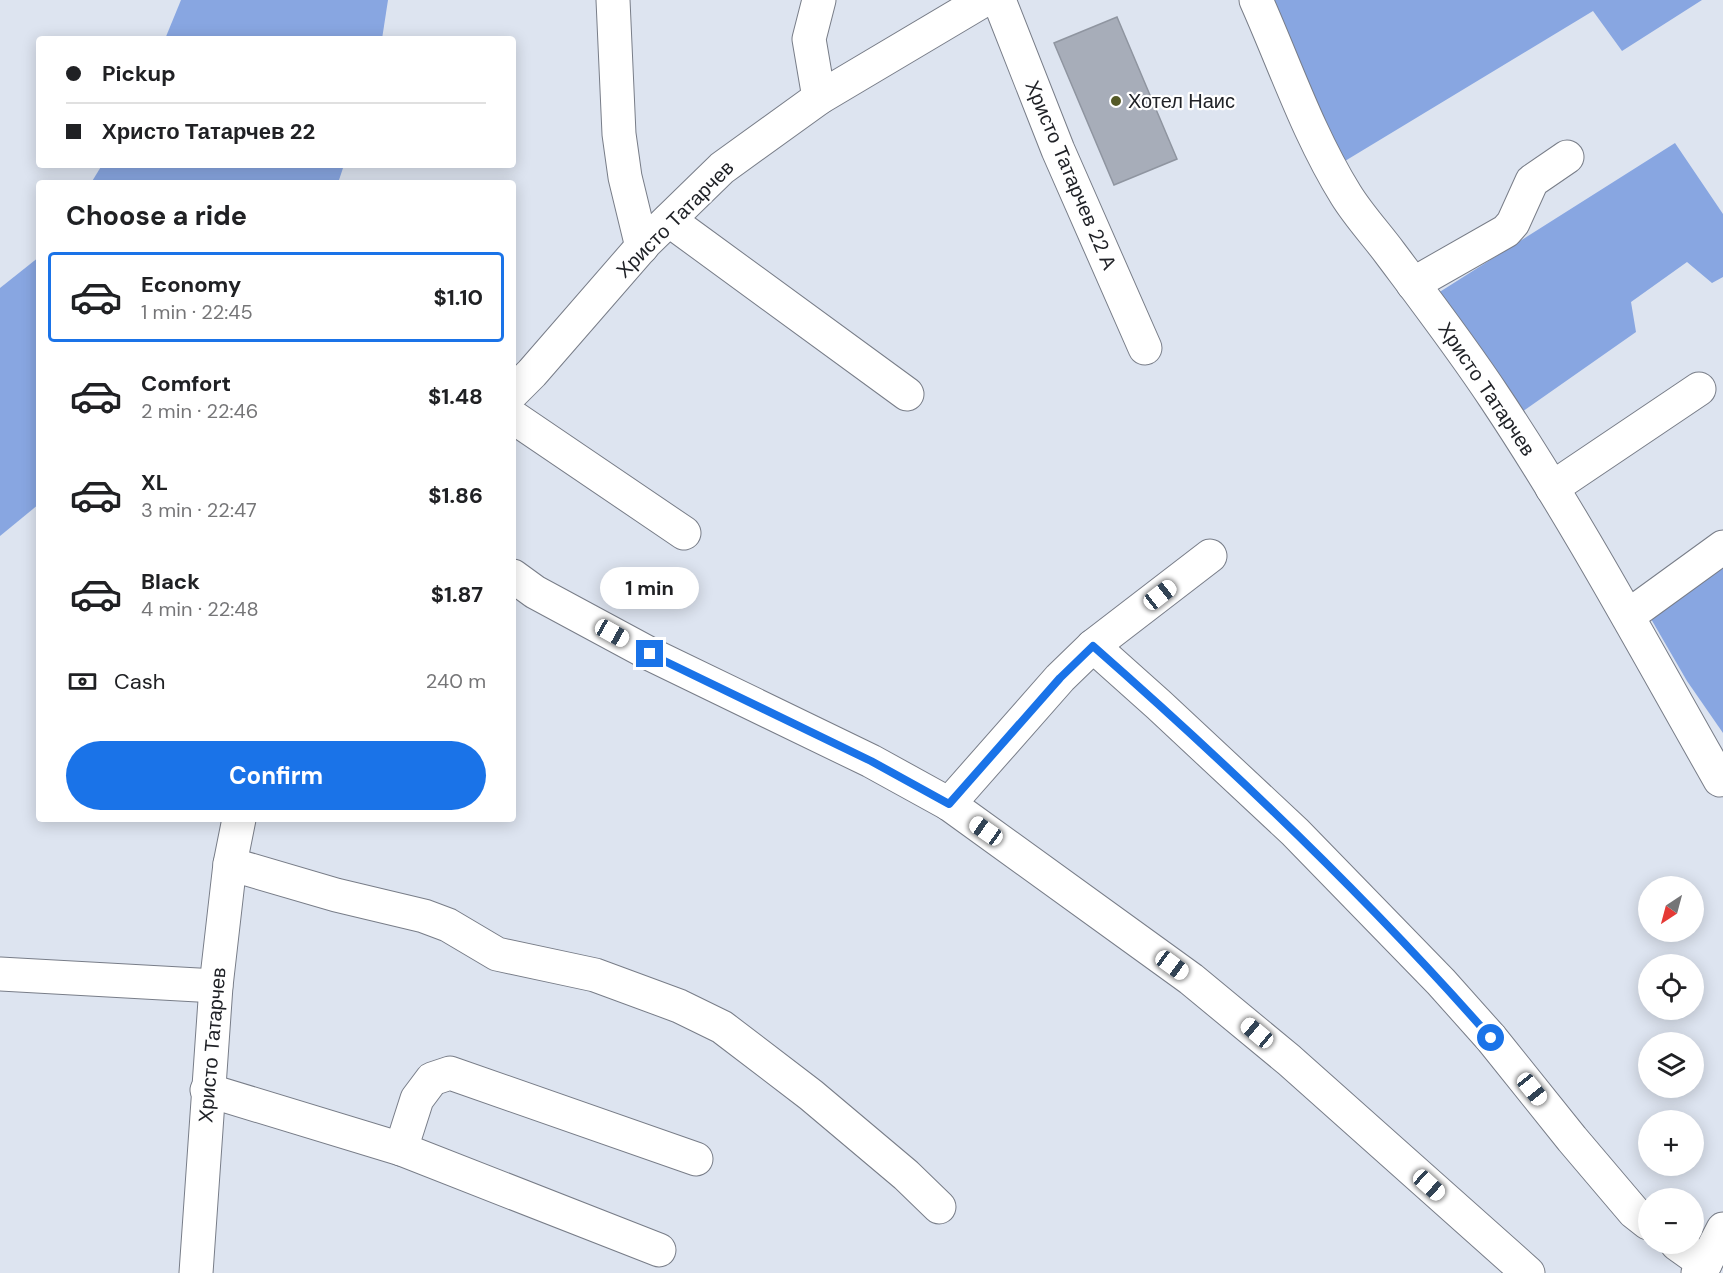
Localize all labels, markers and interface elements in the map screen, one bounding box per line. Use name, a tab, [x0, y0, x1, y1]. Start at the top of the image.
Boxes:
text: Pickup	[102, 59, 176, 88]
street label: Христо Татарчев 22 А	[1019, 77, 1123, 274]
place label: Хотел Наис	[1128, 88, 1235, 114]
marker: Хотел Наис	[1109, 94, 1123, 108]
text: Христо Татарчев 22	[102, 117, 315, 146]
street label: Христо Татарчев	[611, 155, 739, 283]
text: Choose a ride	[66, 198, 247, 233]
icon: car	[69, 270, 123, 324]
text: Economy	[141, 270, 241, 299]
text: $1.10	[433, 283, 483, 312]
text: 1 min · 22:45	[141, 299, 253, 325]
street label: Христо Татарчев	[1433, 317, 1541, 461]
icon: car	[69, 369, 123, 423]
text: Comfort	[141, 369, 231, 398]
text: $1.48	[428, 382, 483, 411]
text: 2 min · 22:46	[141, 398, 258, 424]
icon: car	[69, 468, 123, 522]
text: XL	[141, 468, 168, 497]
text: $1.86	[428, 481, 483, 510]
text: 3 min · 22:47	[141, 497, 257, 523]
icon: car	[69, 567, 123, 621]
text: Black	[141, 567, 200, 596]
callout: 1 min	[600, 567, 700, 609]
text: 1 min	[625, 575, 674, 601]
car	[1140, 577, 1180, 613]
text: $1.87	[431, 580, 483, 609]
text: 4 min · 22:48	[141, 596, 259, 622]
car	[592, 616, 632, 650]
route end	[636, 640, 663, 667]
icon: cash	[66, 665, 99, 698]
text: Cash	[114, 667, 165, 696]
text: 240 m	[426, 668, 486, 694]
button: Confirm	[66, 741, 486, 810]
car	[966, 813, 1006, 849]
north arrow	[1638, 876, 1704, 942]
map controls	[1638, 876, 1704, 1254]
car	[1152, 947, 1192, 983]
button: locate	[1638, 954, 1704, 1020]
street label: Христо Татарчев	[192, 966, 232, 1124]
car	[1237, 1015, 1277, 1051]
route start	[1477, 1024, 1504, 1051]
button: layers	[1638, 1032, 1704, 1098]
car	[1514, 1069, 1550, 1109]
button: +	[1638, 1110, 1704, 1176]
car	[1410, 1166, 1448, 1204]
button: −	[1638, 1188, 1704, 1254]

